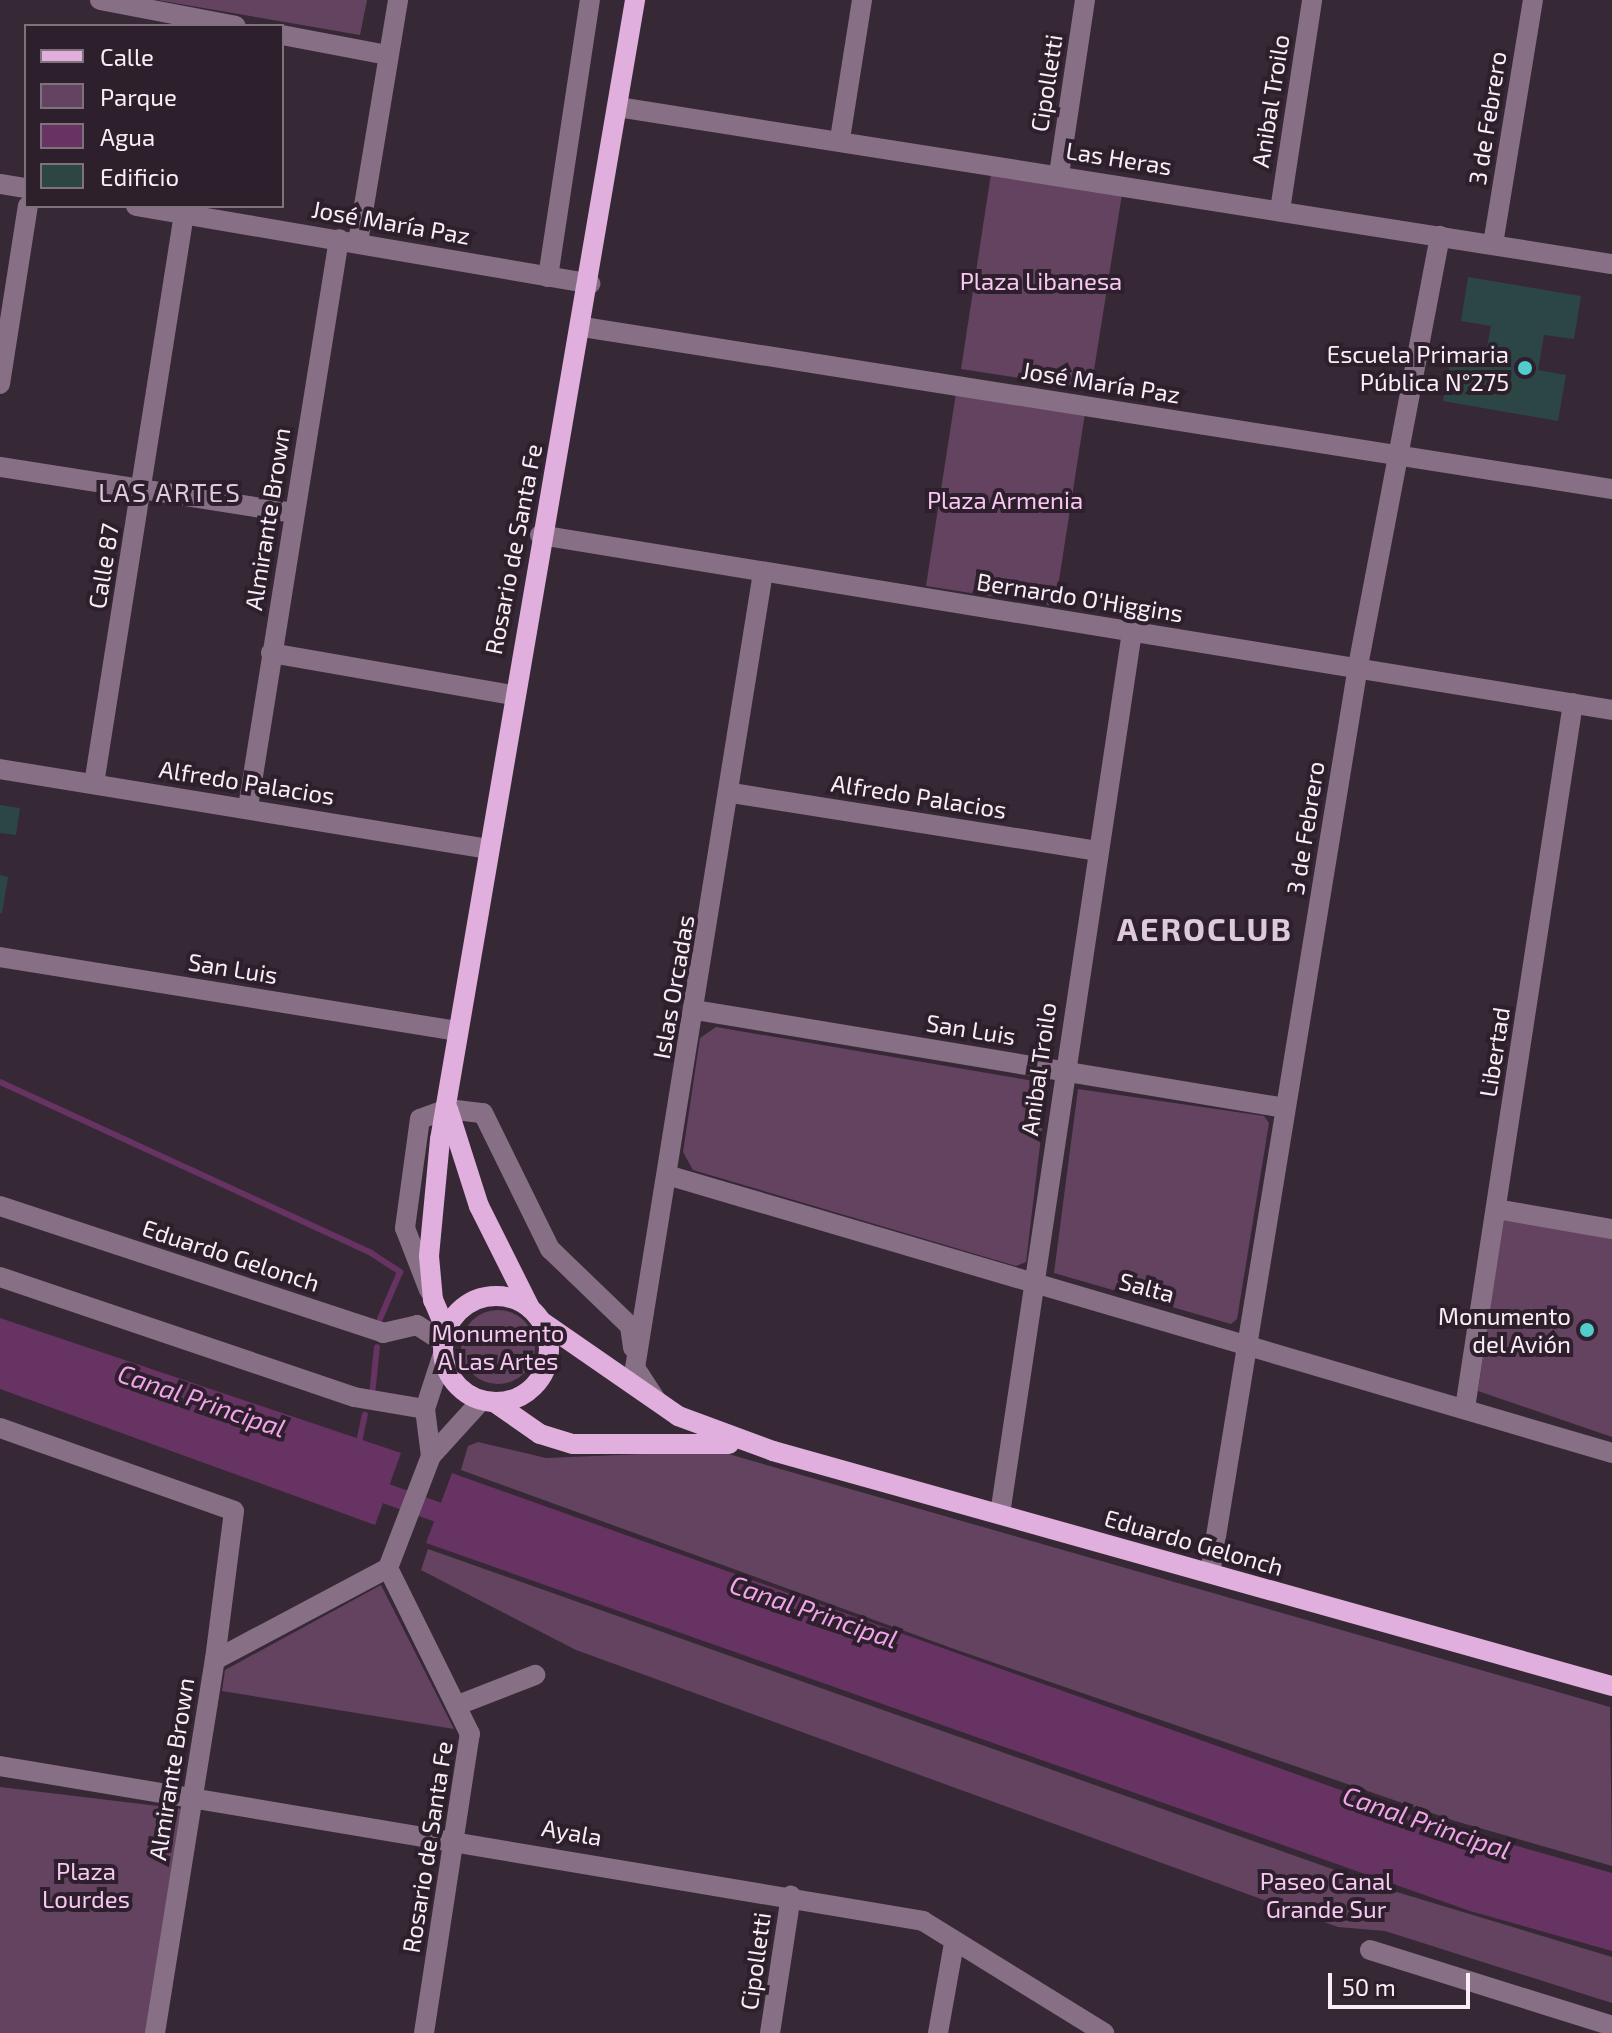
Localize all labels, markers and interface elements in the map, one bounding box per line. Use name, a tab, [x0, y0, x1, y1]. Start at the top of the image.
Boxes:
legend	[24, 24, 284, 208]
street label: Cipolletti	[1024, 32, 1068, 134]
street label: Anibal Troilo	[1245, 32, 1295, 170]
text: Calle	[100, 42, 154, 71]
street label: 3 de Febrero	[1462, 49, 1512, 187]
text: Parque	[100, 82, 177, 111]
text: Agua	[100, 122, 155, 151]
street label: Las Heras	[1064, 135, 1174, 181]
text: Edificio	[100, 162, 179, 191]
street label: José María Paz	[310, 194, 472, 250]
park label: Plaza Libanesa	[960, 267, 1122, 295]
place label: Escuela Primaria Pública N°275	[1327, 340, 1509, 396]
street label: José María Paz	[1020, 355, 1182, 409]
marker: Escuela Primaria Pública N°275	[1516, 359, 1534, 377]
street label: Almirante Brown	[238, 426, 296, 612]
street label: Rosario de Santa Fe	[478, 441, 548, 657]
district label: LAS ARTES	[98, 476, 242, 508]
park label: Plaza Armenia	[927, 486, 1083, 514]
street label: Calle 87	[82, 521, 124, 611]
street label: Bernardo O'Higgins	[975, 566, 1185, 628]
street label: Alfredo Palacios	[157, 754, 337, 810]
street label: 3 de Febrero	[1280, 759, 1330, 897]
street label: Alfredo Palacios	[829, 768, 1009, 824]
district label: AEROCLUB	[1117, 909, 1293, 947]
street label: Islas Orcadas	[646, 913, 700, 1061]
street label: San Luis	[186, 947, 280, 989]
street label: Anibal Troilo	[1014, 1000, 1062, 1138]
street label: Libertad	[1473, 1005, 1515, 1099]
street label: San Luis	[924, 1008, 1018, 1050]
street label: Eduardo Gelonch	[139, 1213, 323, 1297]
street label: Salta	[1116, 1266, 1178, 1308]
place label: Monumento del Avión	[1438, 1302, 1571, 1358]
park label: Monumento A Las Artes	[432, 1319, 564, 1375]
marker: Monumento del Avión	[1578, 1321, 1596, 1339]
water label: Canal Principal	[114, 1357, 290, 1443]
street label: Eduardo Gelonch	[1101, 1503, 1287, 1581]
water label: Canal Principal	[726, 1568, 902, 1654]
street label: Almirante Brown	[142, 1676, 200, 1862]
street label: Rosario de Santa Fe	[396, 1739, 458, 1955]
water label: Canal Principal	[1339, 1779, 1515, 1865]
street label: Ayala	[540, 1813, 604, 1851]
park label: Plaza Lourdes	[42, 1857, 130, 1913]
park label: Paseo Canal Grande Sur	[1260, 1867, 1392, 1923]
street label: Cipolletti	[734, 1910, 776, 2012]
scale bar	[1332, 1957, 1474, 2007]
text: 50 m	[1342, 1972, 1396, 2001]

